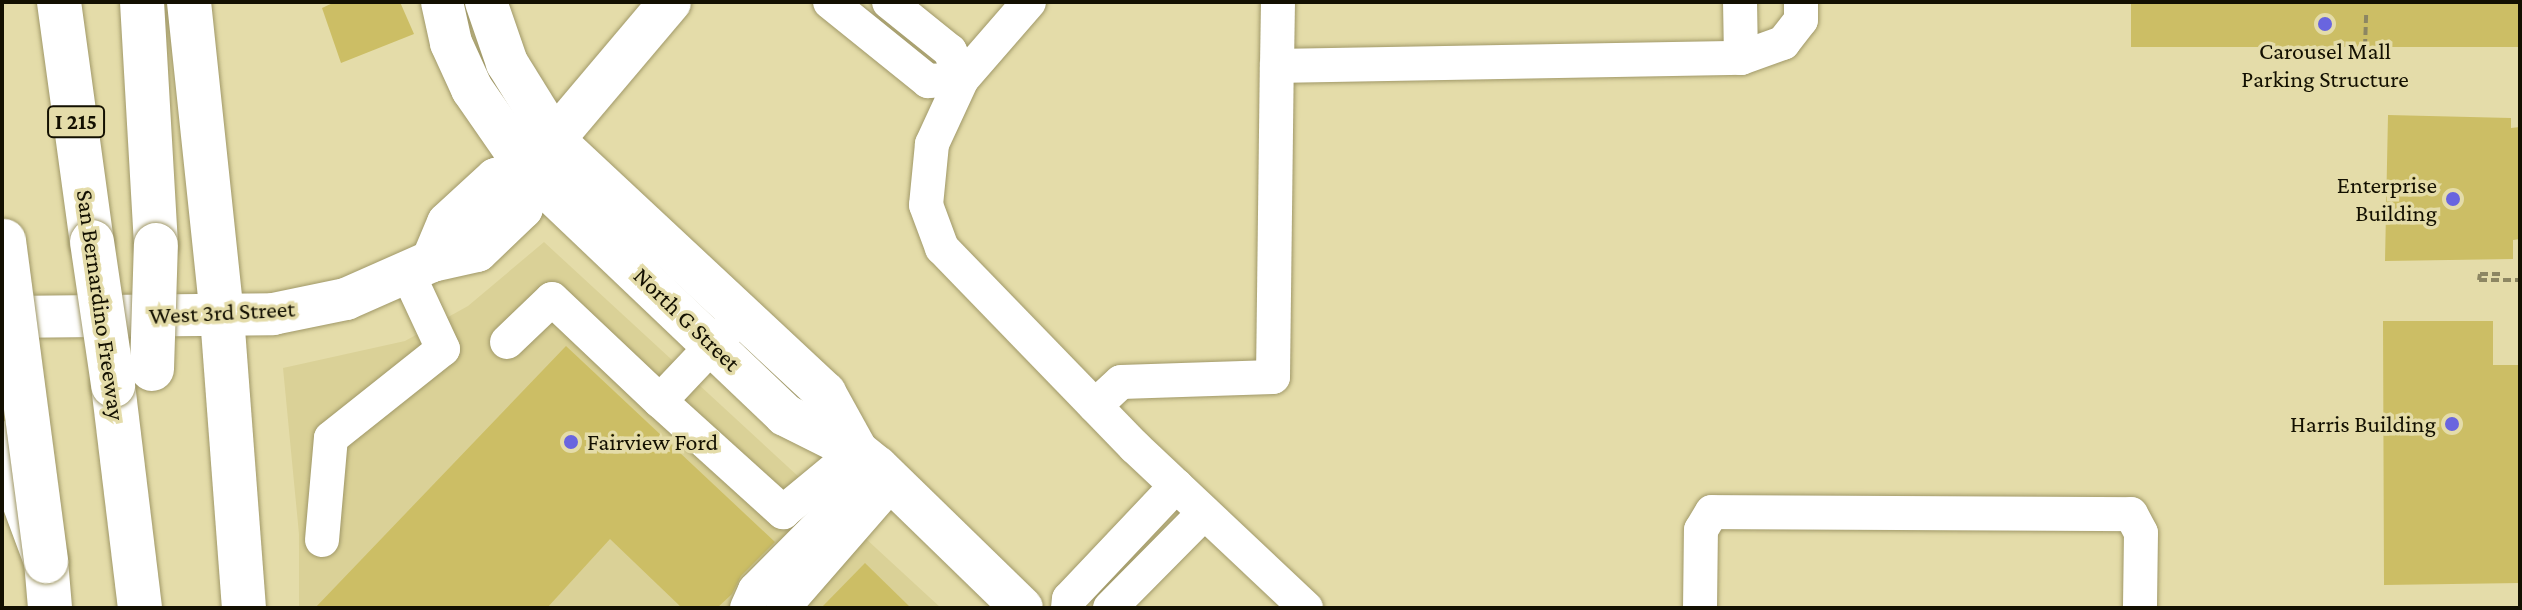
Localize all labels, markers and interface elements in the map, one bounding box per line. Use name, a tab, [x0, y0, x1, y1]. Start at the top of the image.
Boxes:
marker: Carousel Mall Parking Structure	[2316, 15, 2334, 33]
place label: Carousel Mall Parking Structure	[2241, 37, 2409, 93]
road number: I 215	[46, 104, 106, 140]
place label: Enterprise Building	[2337, 171, 2437, 227]
street label: San Bernardino Freeway	[71, 188, 131, 422]
marker: Enterprise Building	[2444, 190, 2462, 208]
street label: North G Street	[628, 261, 746, 377]
street label: West 3rd Street	[148, 294, 296, 330]
place label: Harris Building	[2290, 410, 2436, 438]
marker: Harris Building	[2443, 415, 2461, 433]
place label: Fairview Ford	[587, 428, 718, 456]
marker: Fairview Ford	[562, 433, 580, 451]

